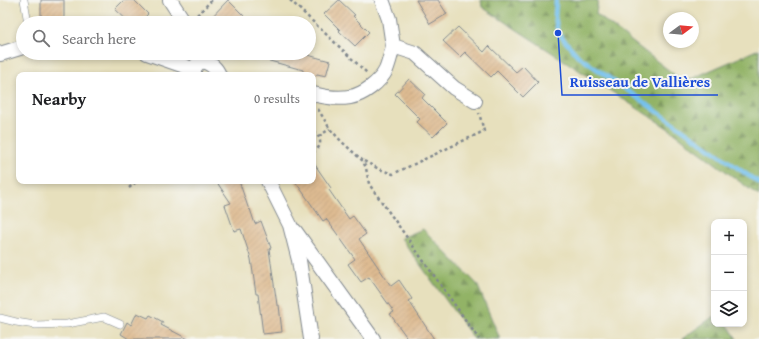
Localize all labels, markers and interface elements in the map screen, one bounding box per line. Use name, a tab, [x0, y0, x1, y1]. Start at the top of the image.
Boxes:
north arrow	[663, 12, 699, 48]
search box	[16, 16, 316, 60]
icon: search	[30, 27, 52, 49]
text: Search here	[62, 28, 136, 49]
callout: Ruisseau de Vallières	[562, 68, 718, 95]
text: Ruisseau de Vallières	[570, 71, 710, 92]
text: Nearby	[32, 86, 86, 111]
text: 0 results	[254, 89, 300, 108]
map controls	[711, 219, 747, 327]
button: +	[711, 219, 747, 255]
button: −	[711, 255, 747, 291]
button: layers	[711, 291, 747, 327]

